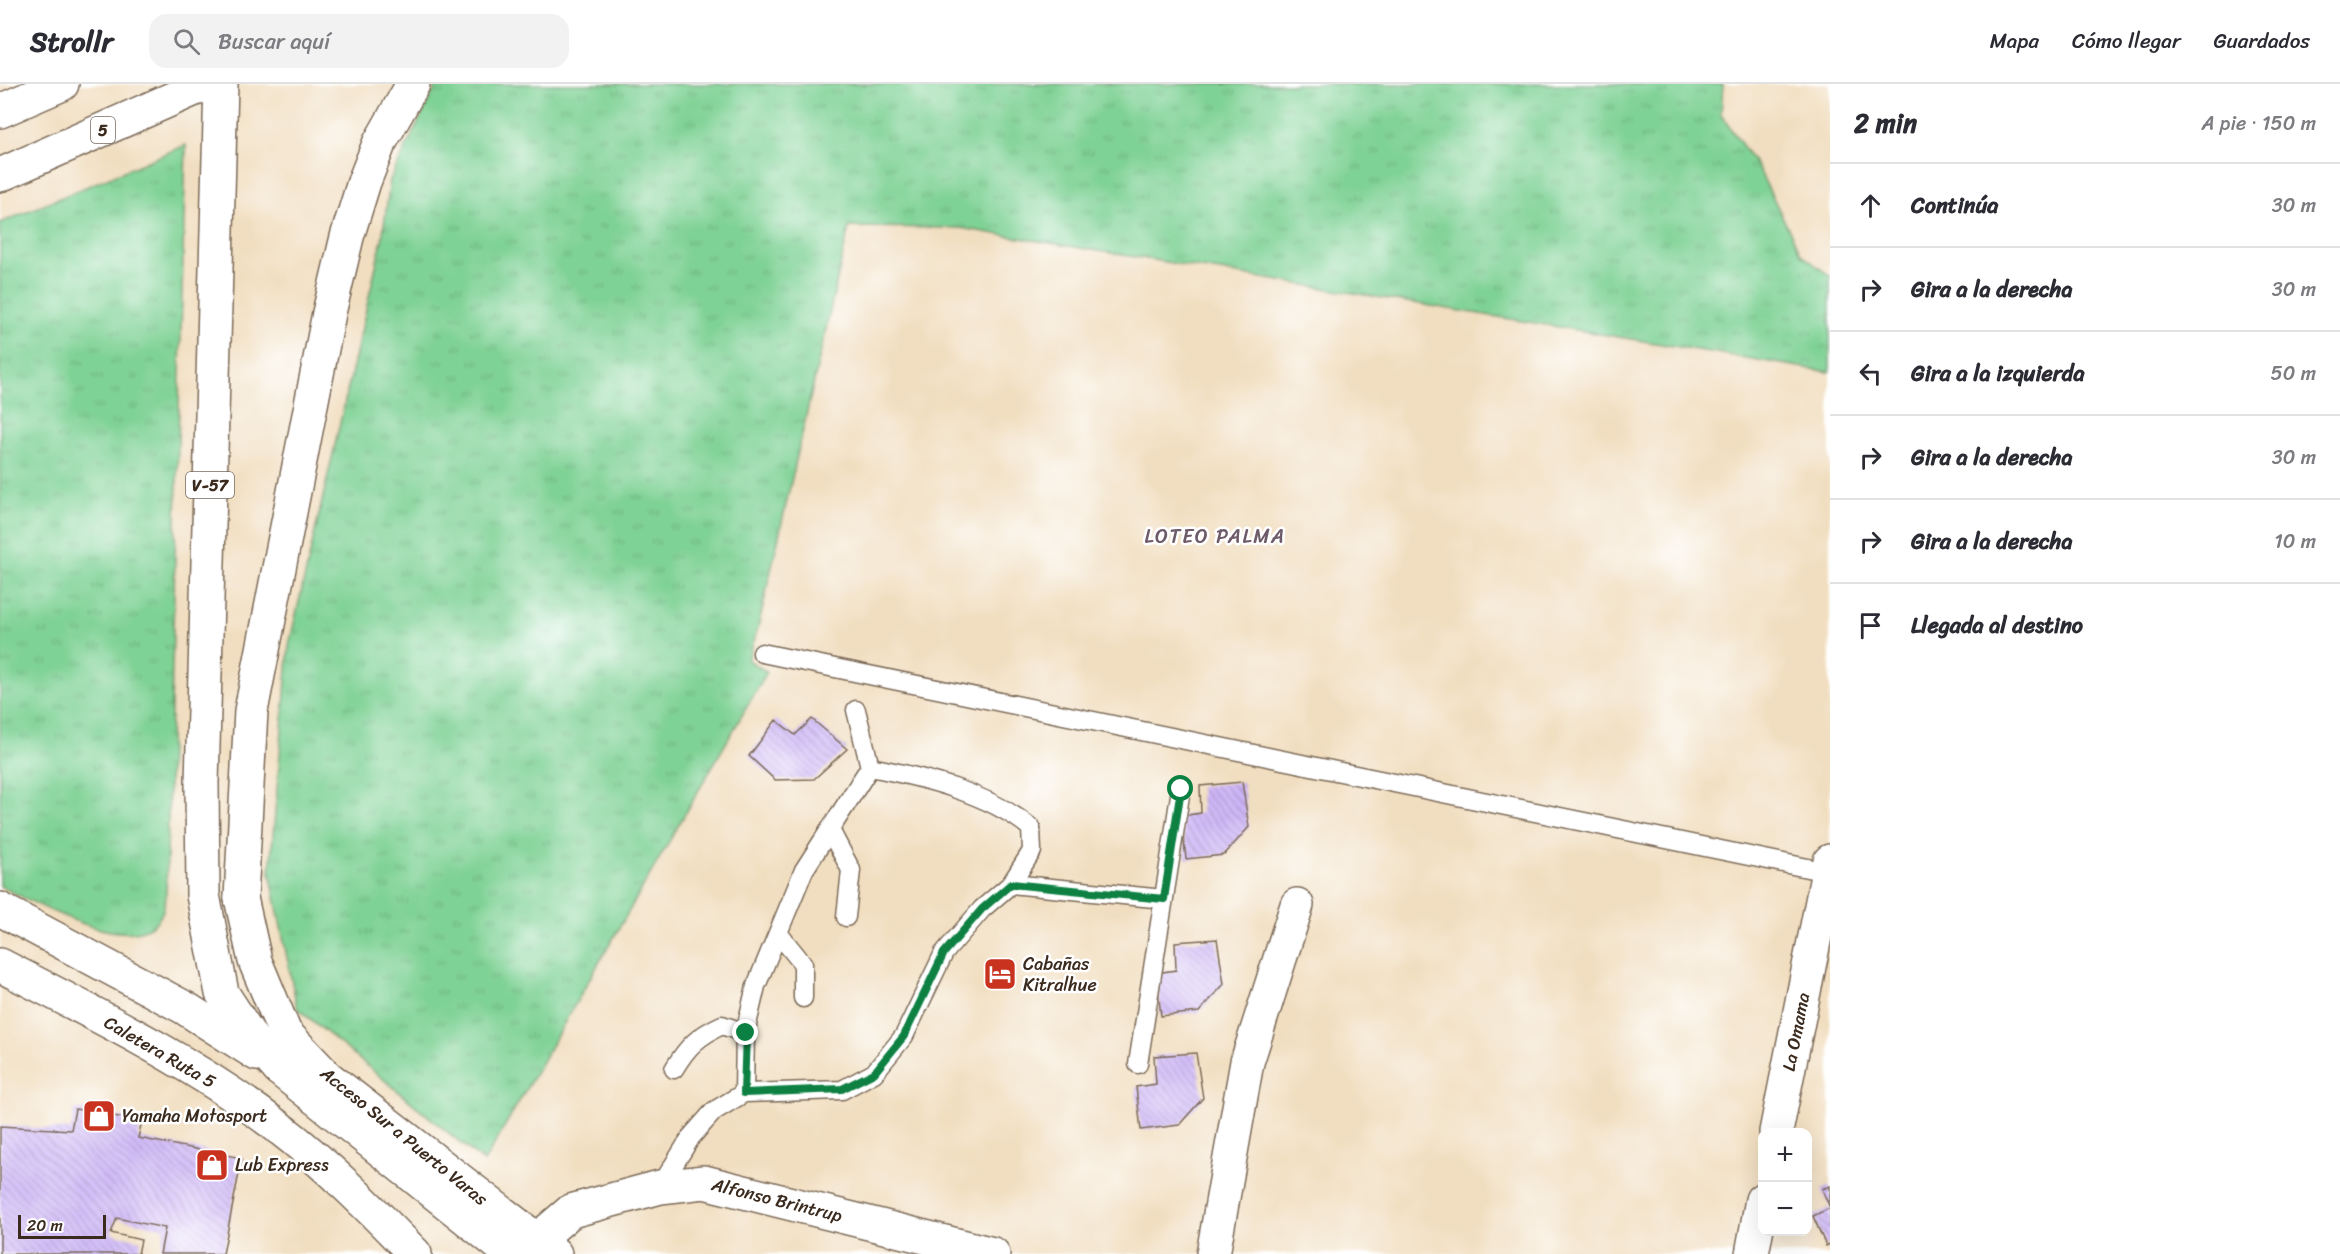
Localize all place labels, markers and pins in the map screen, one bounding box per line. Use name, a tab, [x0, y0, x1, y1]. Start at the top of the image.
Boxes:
place label: Cabañas Kitralhue	[1023, 948, 1097, 1001]
hotel icon: Cabañas Kitralhue	[982, 956, 1018, 992]
shop icon: Yamaha Motosport	[81, 1098, 117, 1134]
place label: Yamaha Motosport	[122, 1100, 267, 1132]
shop icon: Lub Express	[194, 1147, 230, 1183]
place label: Lub Express	[235, 1149, 329, 1181]

